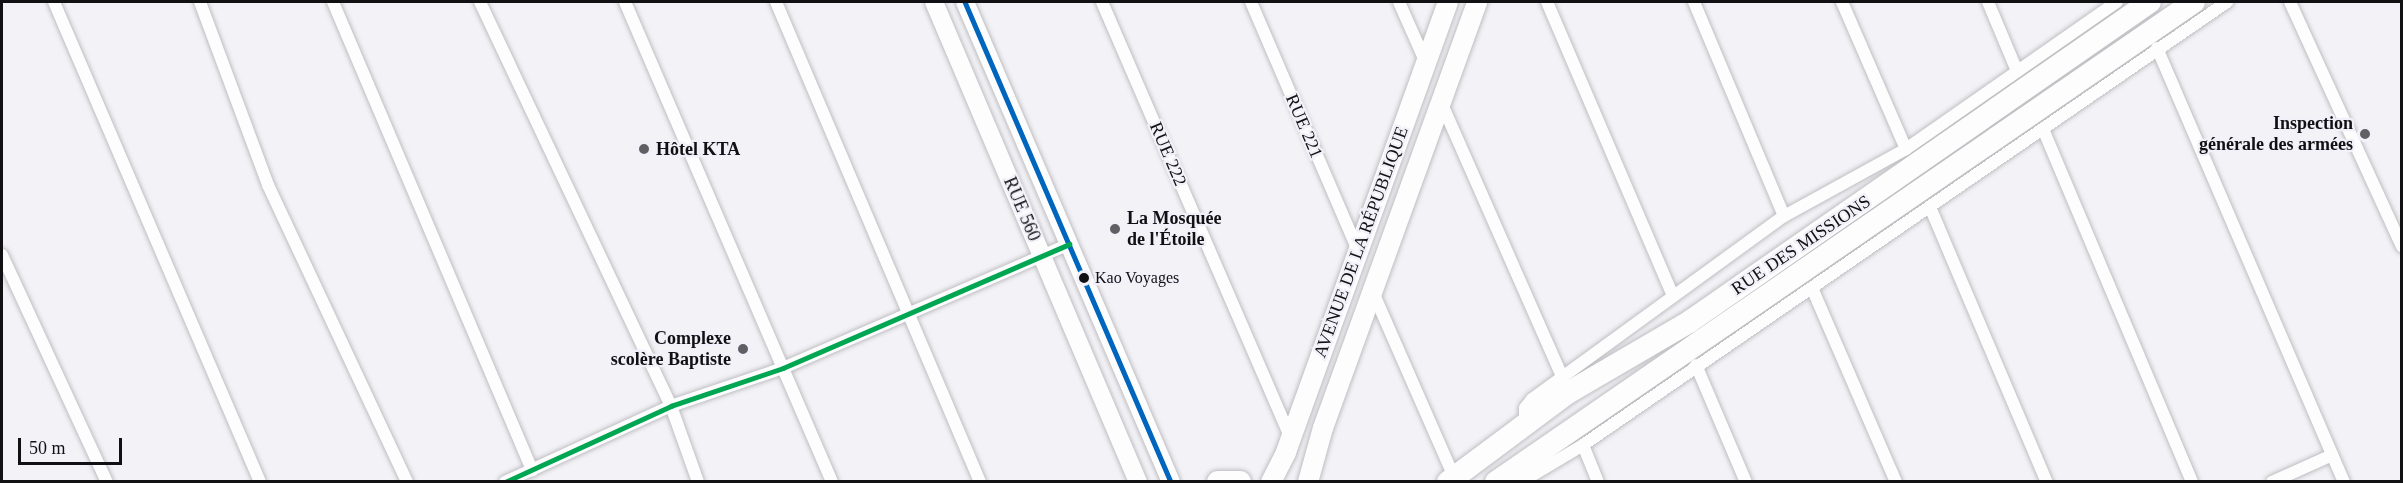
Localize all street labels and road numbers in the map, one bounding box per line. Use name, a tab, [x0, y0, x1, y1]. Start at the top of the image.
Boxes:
street label: RUE 221	[1281, 91, 1327, 161]
street label: RUE 222	[1145, 119, 1191, 189]
street label: AVENUE DE LA RÉPUBLIQUE	[1309, 123, 1413, 361]
street label: RUE 560	[999, 174, 1045, 244]
street label: RUE DES MISSIONS	[1727, 190, 1875, 300]

